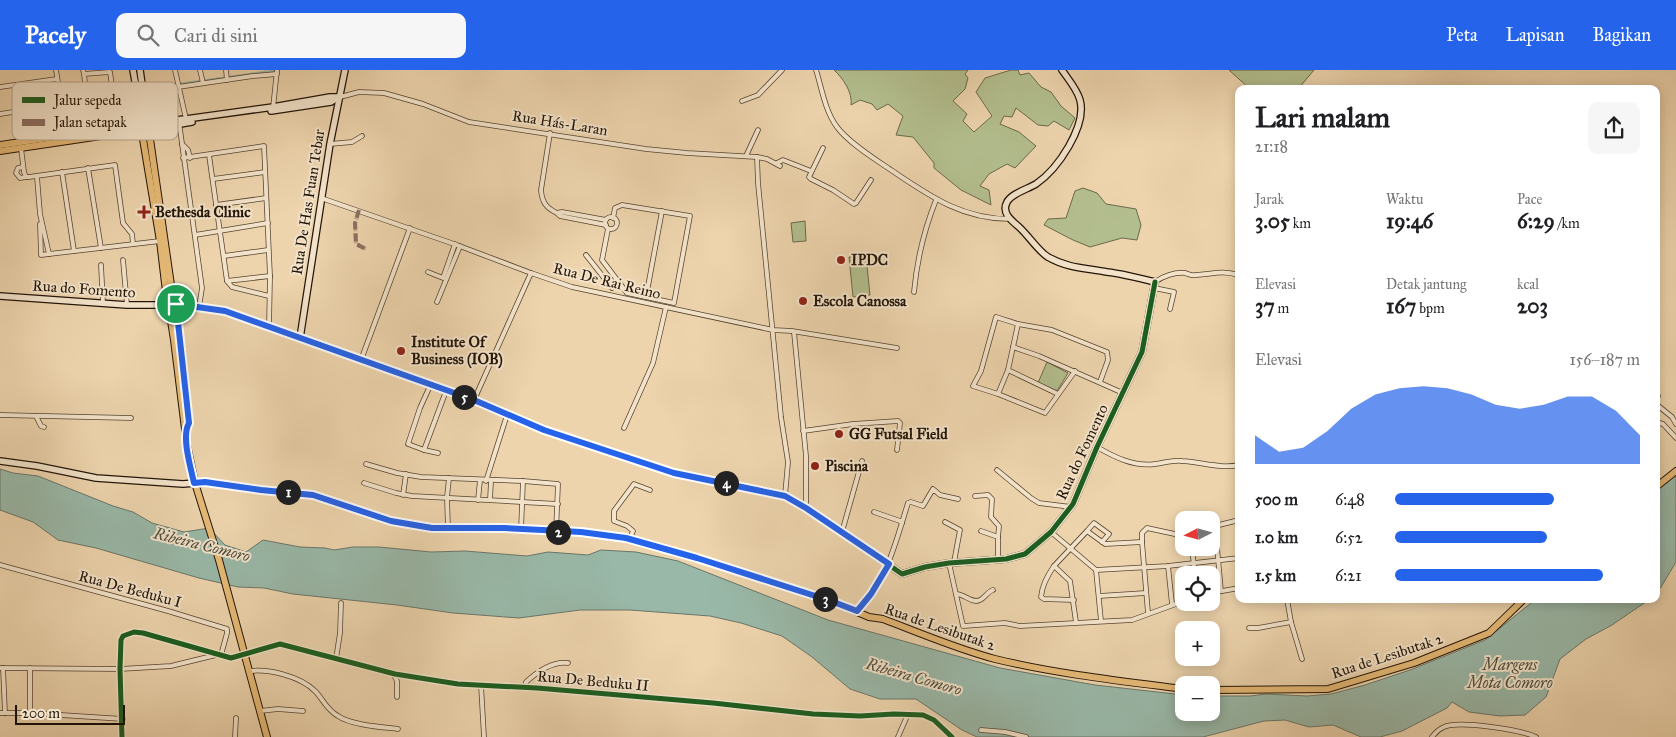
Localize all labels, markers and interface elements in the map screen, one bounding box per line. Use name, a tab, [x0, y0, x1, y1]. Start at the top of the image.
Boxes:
search box	[116, 13, 466, 58]
text: Pacely	[25, 20, 86, 50]
icon: search	[134, 21, 162, 49]
text: Cari di sini	[174, 24, 258, 47]
text: Peta	[1446, 24, 1478, 46]
text: Lapisan	[1506, 24, 1564, 46]
text: Bagikan	[1592, 24, 1651, 46]
legend	[12, 82, 178, 140]
text: Jalur sepeda	[52, 92, 121, 110]
text: Lari malam	[1255, 100, 1390, 135]
button: share	[1588, 102, 1640, 154]
street label: Rua Hás-Laran	[511, 107, 609, 139]
text: Jalan setapak	[52, 114, 127, 132]
street label: Rua De Has Fuan Tebar	[288, 128, 328, 276]
text: 21:18	[1255, 137, 1288, 156]
text: Jarak	[1255, 191, 1284, 208]
text: Waktu	[1386, 191, 1423, 208]
text: Pace	[1517, 191, 1542, 208]
place label: Bethesda Clinic	[155, 203, 251, 221]
marker: Bethesda Clinic	[137, 205, 151, 219]
text: 3.05	[1255, 208, 1290, 234]
text: 19:46	[1386, 208, 1433, 234]
text: 6:29	[1517, 208, 1555, 234]
text: km	[1290, 215, 1311, 232]
text: /km	[1555, 215, 1580, 232]
place label: IPDC	[851, 251, 888, 269]
marker: IPDC	[835, 254, 847, 266]
street label: Rua De Rai Reino	[551, 259, 663, 303]
street label: Rua do Fomento	[32, 276, 136, 302]
text: Elevasi	[1255, 276, 1296, 293]
text: Detak jantung	[1386, 276, 1467, 293]
text: kcal	[1517, 276, 1539, 293]
pin	[155, 283, 197, 325]
icon: arrive	[162, 290, 190, 318]
place label: Escola Canossa	[813, 292, 907, 310]
text: 37	[1255, 293, 1275, 319]
text: 167	[1386, 293, 1416, 319]
text: 203	[1517, 293, 1548, 319]
marker: Escola Canossa	[797, 295, 809, 307]
text: m	[1275, 300, 1289, 317]
text: bpm	[1416, 300, 1445, 317]
place label: Institute Of Business (IOB)	[411, 333, 503, 369]
marker: Institute Of Business (IOB)	[395, 345, 407, 357]
text: Elevasi	[1255, 350, 1302, 369]
text: 156–187 m	[1570, 350, 1640, 369]
pin: 5	[452, 384, 476, 410]
text: 5	[461, 389, 468, 406]
street label: Rua do Fomento	[1052, 401, 1112, 503]
place label: GG Futsal Field	[849, 425, 948, 443]
marker: GG Futsal Field	[833, 428, 845, 440]
place label: Piscina	[825, 457, 869, 475]
marker: Piscina	[809, 460, 821, 472]
pin: 4	[714, 470, 738, 496]
text: 4	[723, 475, 730, 492]
pin: 1	[276, 480, 300, 504]
text: 1	[286, 484, 291, 501]
text: 500 m	[1255, 490, 1298, 509]
text: 6:48	[1335, 490, 1365, 509]
north arrow	[1175, 511, 1220, 556]
map controls	[1175, 511, 1220, 721]
pin: 2	[546, 520, 570, 544]
water label: Ribeira Comoro	[151, 523, 252, 566]
text: 2	[555, 524, 562, 541]
text: 1.0 km	[1255, 528, 1298, 547]
text: 6:52	[1335, 528, 1363, 547]
button: locate	[1175, 566, 1220, 611]
text: 1.5 km	[1255, 566, 1296, 585]
text: 6:21	[1335, 566, 1361, 585]
street label: Rua De Beduku I	[77, 567, 183, 611]
pin: 3	[812, 586, 838, 612]
text: 3	[823, 591, 828, 608]
street label: Rua de Lesibutak 2	[882, 600, 998, 655]
button: +	[1175, 621, 1220, 666]
street label: Rua de Lesibutak 2	[1329, 629, 1446, 683]
water label: Ribeira Comoro	[863, 653, 964, 699]
water label: Margens Mota Comoro	[1465, 655, 1553, 692]
street label: Rua De Beduku II	[536, 667, 650, 695]
button: −	[1175, 676, 1220, 721]
scale bar	[15, 702, 125, 725]
text: 200 m	[22, 705, 60, 722]

